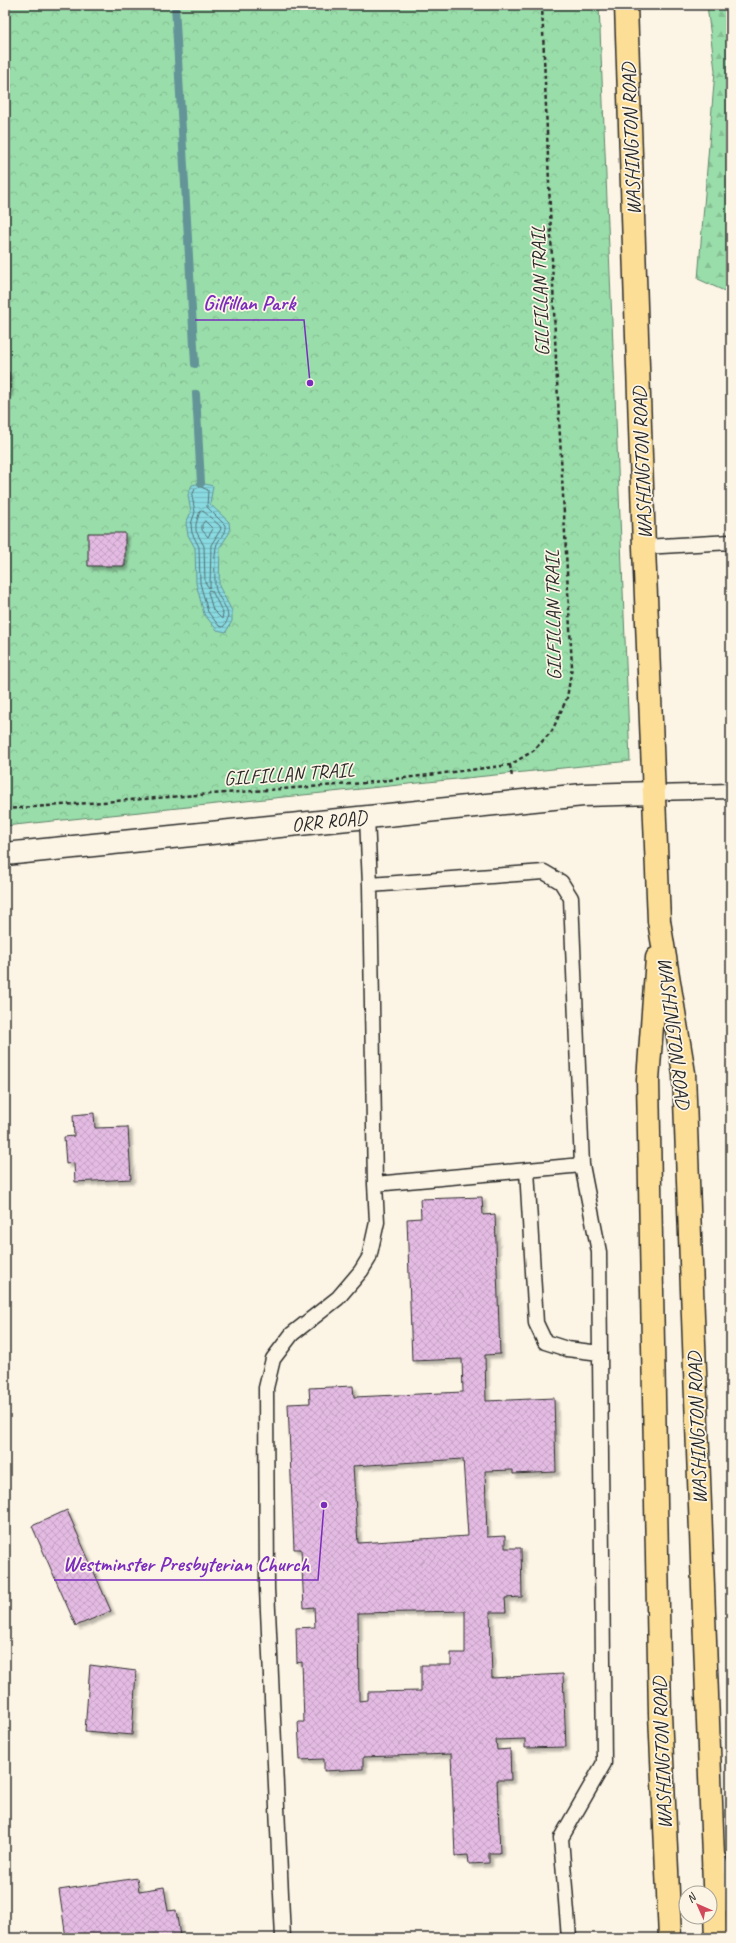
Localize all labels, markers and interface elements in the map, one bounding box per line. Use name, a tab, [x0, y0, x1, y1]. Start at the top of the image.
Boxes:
street label: WASHINGTON ROAD	[616, 60, 646, 215]
street label: GILFILLAN TRAIL	[525, 225, 555, 357]
callout: Gilfillan Park	[195, 287, 304, 320]
text: Gilfillan Park	[203, 290, 297, 316]
street label: WASHINGTON ROAD	[627, 384, 657, 539]
street label: GILFILLAN TRAIL	[539, 549, 567, 680]
street label: GILFILLAN TRAIL	[223, 757, 355, 791]
street label: ORR ROAD	[290, 804, 369, 837]
street label: WASHINGTON ROAD	[652, 956, 696, 1112]
street label: WASHINGTON ROAD	[682, 1349, 712, 1504]
callout: Westminster Presbyterian Church	[54, 1547, 318, 1580]
text: Westminster Presbyterian Church	[63, 1551, 311, 1578]
street label: WASHINGTON ROAD	[647, 1674, 677, 1829]
north arrow	[678, 1885, 718, 1925]
text: N	[684, 1889, 700, 1905]

